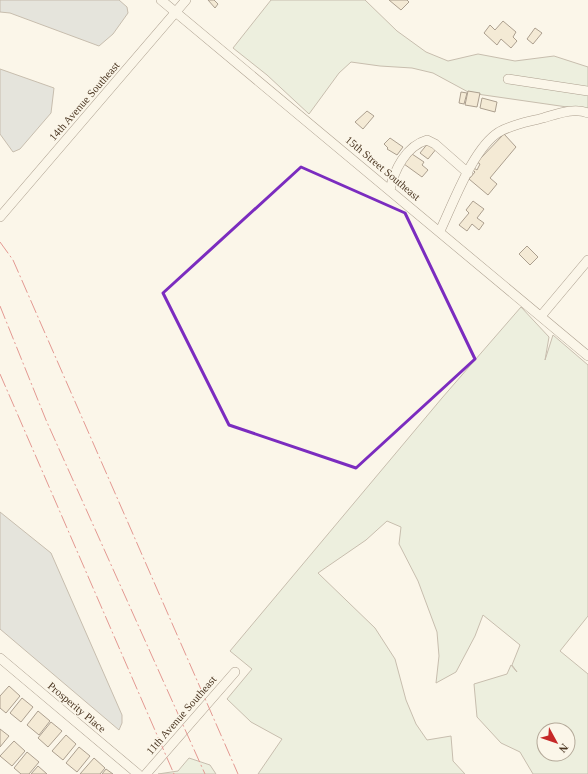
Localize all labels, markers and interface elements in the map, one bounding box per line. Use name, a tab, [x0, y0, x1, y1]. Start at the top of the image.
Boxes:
street label: 14th Avenue Southeast	[46, 59, 122, 143]
street label: 15th Street Southeast	[343, 133, 423, 203]
street label: 11th Avenue Southeast	[144, 673, 218, 757]
street label: Prosperity Place	[46, 679, 108, 735]
north arrow	[536, 722, 576, 762]
text: N	[556, 742, 571, 755]

